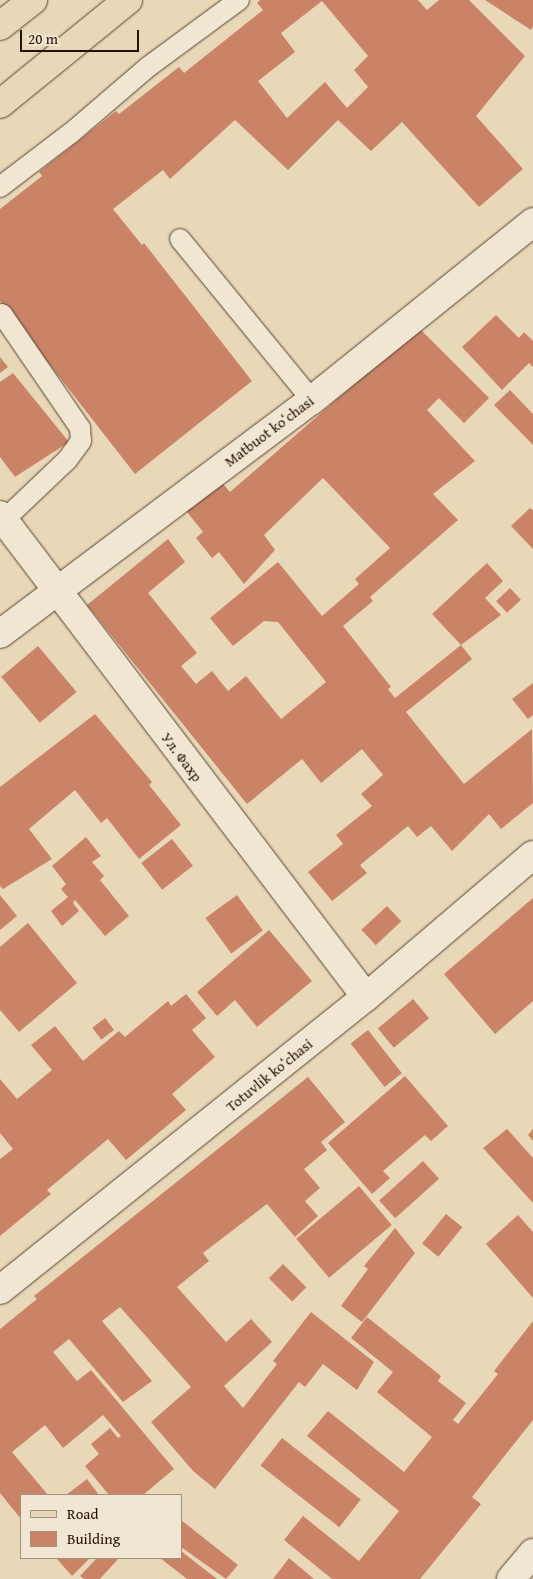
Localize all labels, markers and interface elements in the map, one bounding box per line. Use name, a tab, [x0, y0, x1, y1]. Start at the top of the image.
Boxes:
scale bar	[22, 20, 141, 52]
text: 20 m	[28, 28, 58, 49]
street label: Matbuot koʻchasi	[221, 392, 317, 470]
street label: Ул. Фахр	[158, 729, 206, 785]
street label: Totuvlik koʻchasi	[222, 1035, 316, 1115]
legend	[20, 1494, 182, 1559]
text: Road	[67, 1503, 98, 1524]
text: Building	[67, 1528, 120, 1549]

